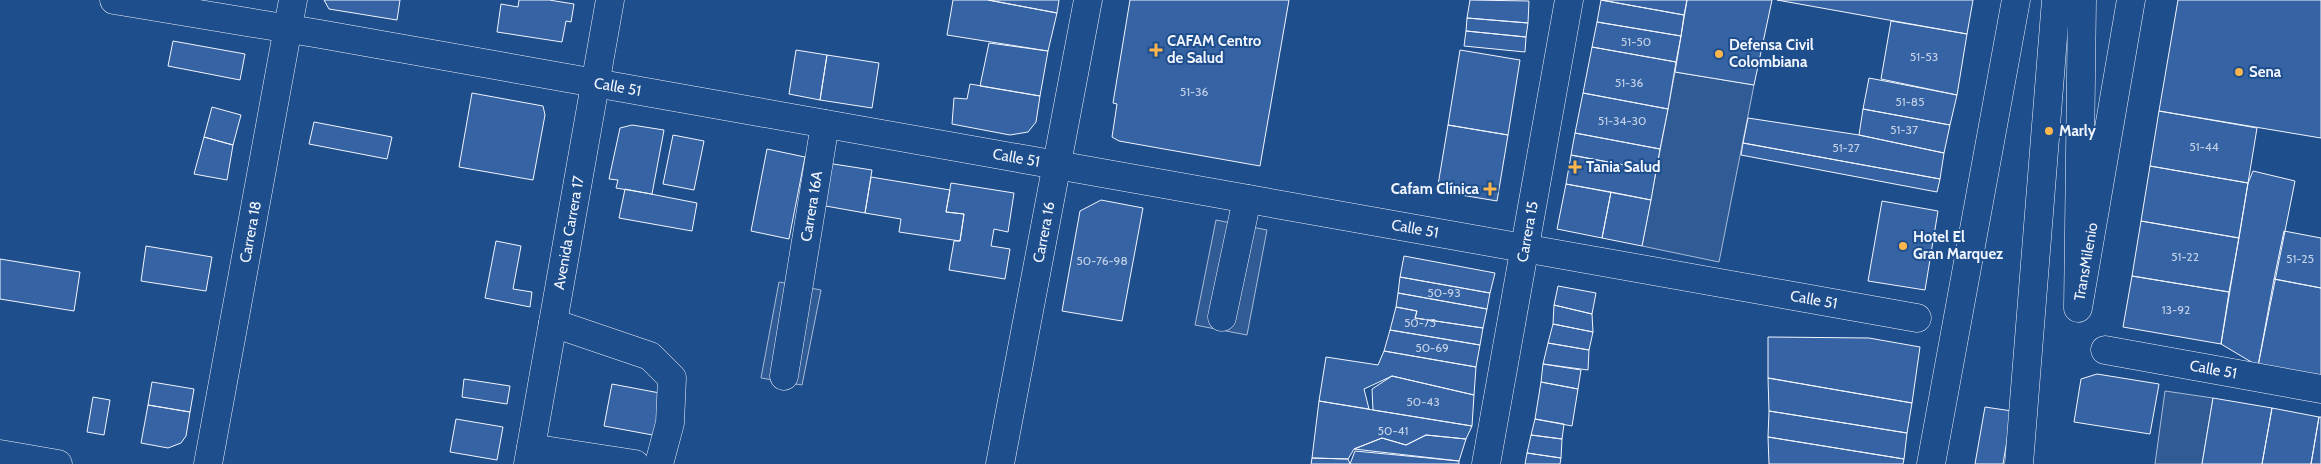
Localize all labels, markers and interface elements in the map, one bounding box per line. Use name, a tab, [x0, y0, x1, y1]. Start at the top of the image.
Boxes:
place label: CAFAM Centro de Salud	[1167, 32, 1262, 67]
house number: 51-50	[1621, 34, 1651, 49]
place label: Defensa Civil Colombiana	[1729, 36, 1814, 71]
marker: CAFAM Centro de Salud	[1149, 43, 1163, 57]
marker: Defensa Civil Colombiana	[1713, 48, 1725, 60]
house number: 51-53	[1910, 49, 1938, 64]
place label: Sena	[2249, 63, 2282, 81]
marker: Sena	[2233, 66, 2245, 78]
street label: Calle 51	[593, 74, 643, 100]
house number: 51-36	[1615, 75, 1644, 90]
house number: 51-36	[1180, 84, 1209, 99]
house number: 51-85	[1895, 94, 1925, 109]
house number: 51-34-30	[1598, 113, 1646, 128]
house number: 51-37	[1890, 122, 1918, 137]
place label: Marly	[2059, 122, 2097, 140]
marker: Marly	[2043, 125, 2055, 137]
house number: 51-44	[2189, 139, 2219, 154]
house number: 51-27	[1832, 140, 1860, 155]
street label: Calle 51	[991, 145, 1041, 171]
place label: Tania Salud	[1586, 158, 1661, 176]
marker: Tania Salud	[1568, 160, 1582, 174]
street label: Carrera 16A	[797, 169, 826, 243]
street label: Avenida Carrera 17	[550, 174, 588, 291]
place label: Cafam Clínica	[1391, 180, 1480, 198]
marker: Cafam Clínica	[1483, 182, 1497, 196]
street label: Carrera 18	[236, 199, 265, 264]
street label: Carrera 16	[1029, 200, 1059, 264]
street label: Carrera 15	[1513, 200, 1542, 264]
street label: Calle 51	[1390, 216, 1440, 242]
street label: TransMilenio	[2070, 221, 2102, 302]
place label: Hotel El Gran Marquez	[1913, 228, 2003, 263]
marker: Hotel El Gran Marquez	[1897, 240, 1909, 252]
house number: 51-22	[2171, 249, 2199, 264]
house number: 51-25	[2286, 251, 2314, 266]
house number: 50-76-98	[1076, 253, 1128, 268]
house number: 50-93	[1427, 285, 1461, 300]
street label: Calle 51	[1789, 287, 1839, 313]
house number: 13-92	[2162, 302, 2190, 317]
house number: 50-75	[1404, 315, 1436, 330]
house number: 50-69	[1415, 340, 1449, 355]
street label: Calle 51	[2188, 356, 2238, 383]
house number: 50-43	[1406, 394, 1440, 409]
house number: 50-41	[1378, 423, 1408, 438]

